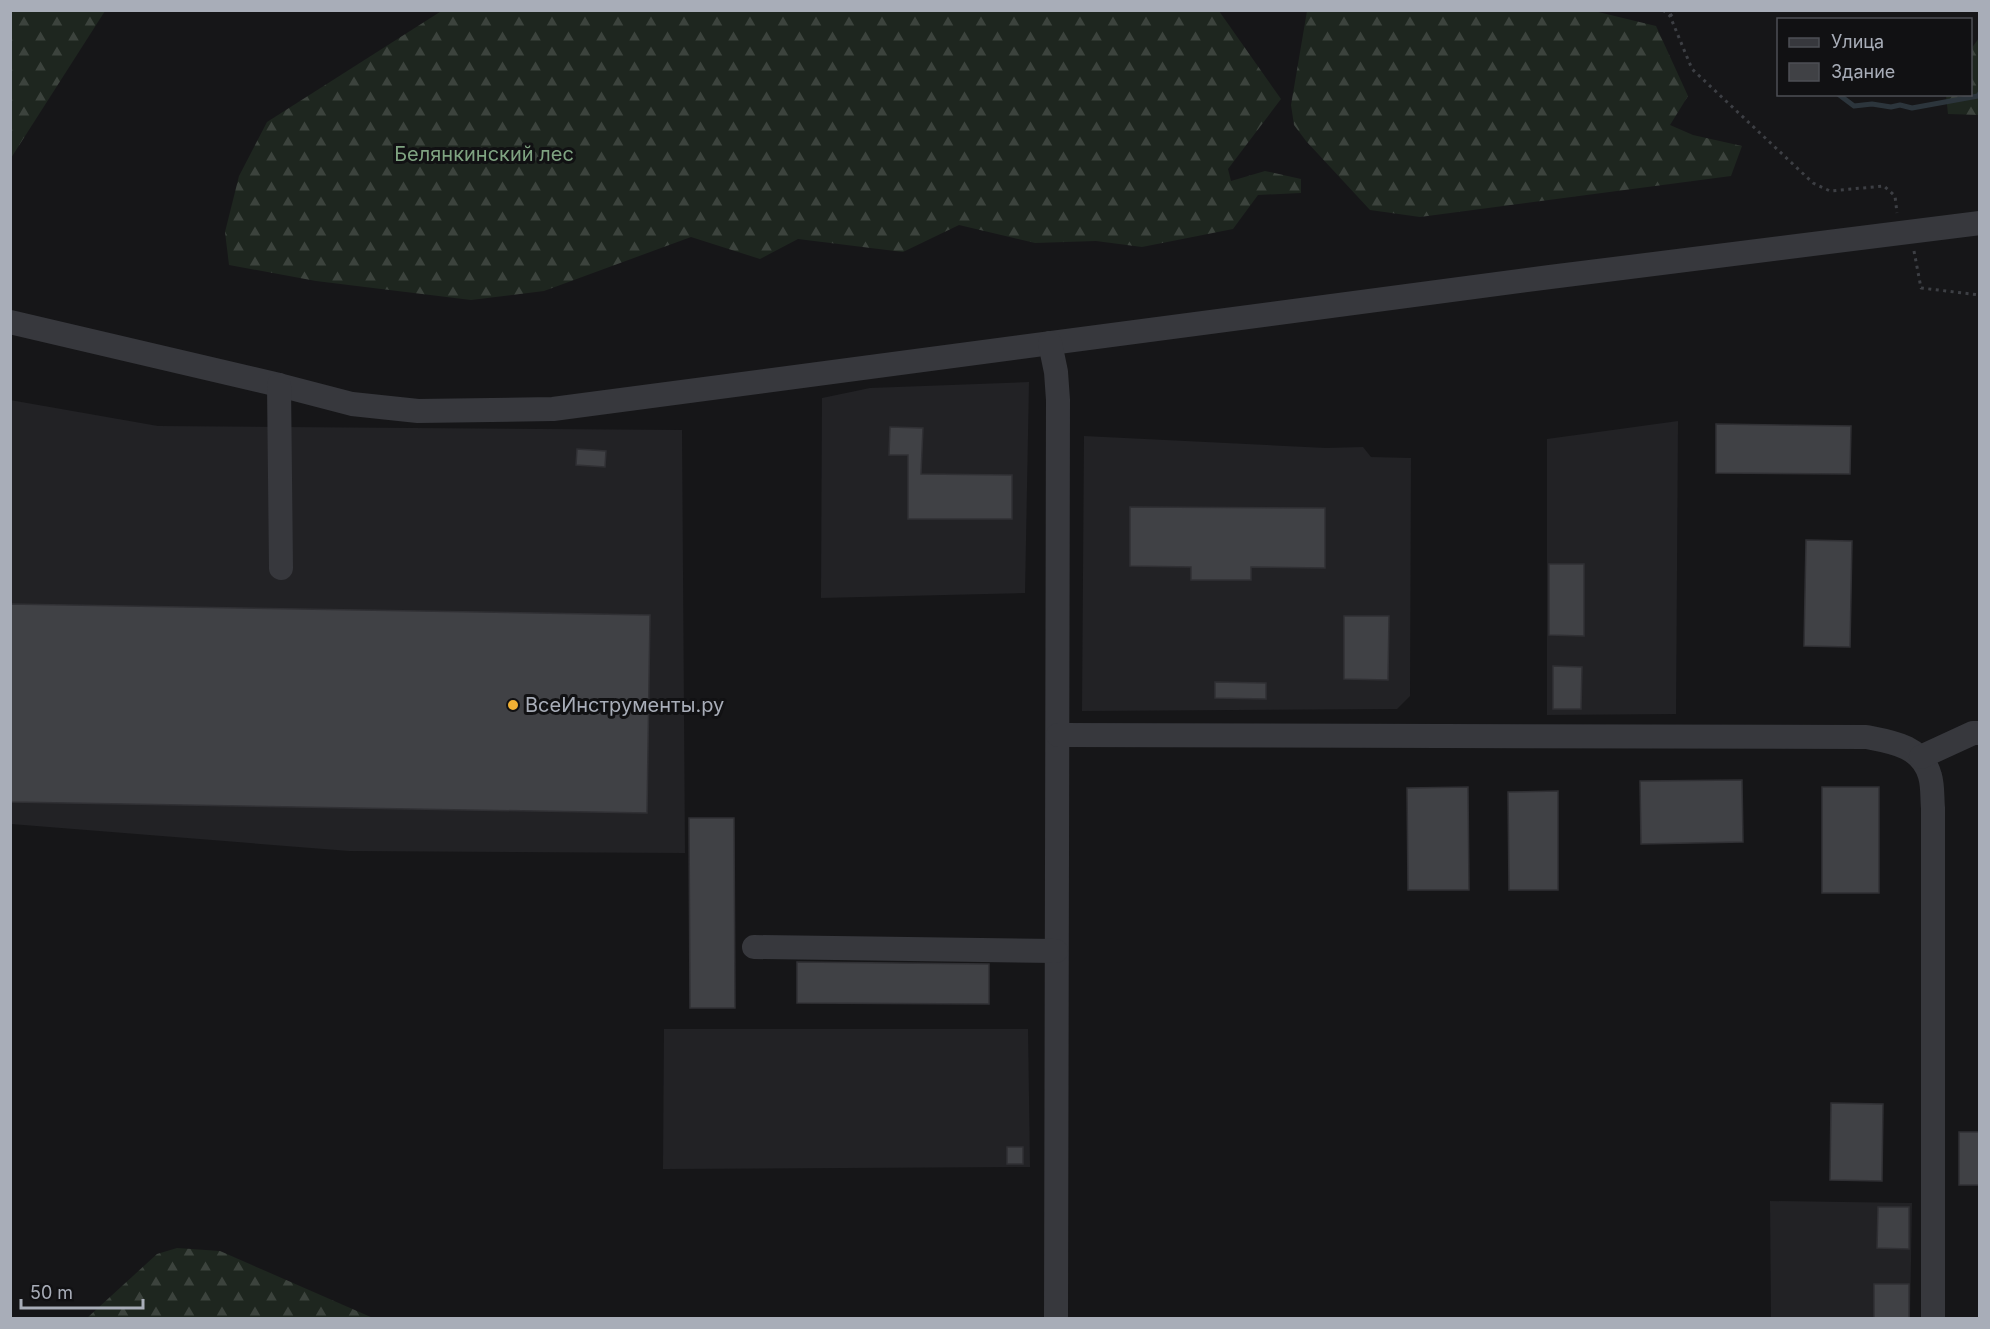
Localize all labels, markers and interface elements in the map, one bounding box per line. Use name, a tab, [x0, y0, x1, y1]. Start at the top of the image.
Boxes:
legend	[1777, 18, 1972, 96]
text: Улица	[1831, 31, 1884, 52]
text: Здание	[1831, 61, 1895, 82]
park label: Белянкинский лес	[394, 142, 574, 166]
place label: ВсеИнструменты.ру	[525, 693, 724, 717]
marker: ВсеИнструменты.ру	[506, 698, 520, 712]
scale bar	[21, 1272, 142, 1310]
text: 50 m	[30, 1282, 73, 1303]

